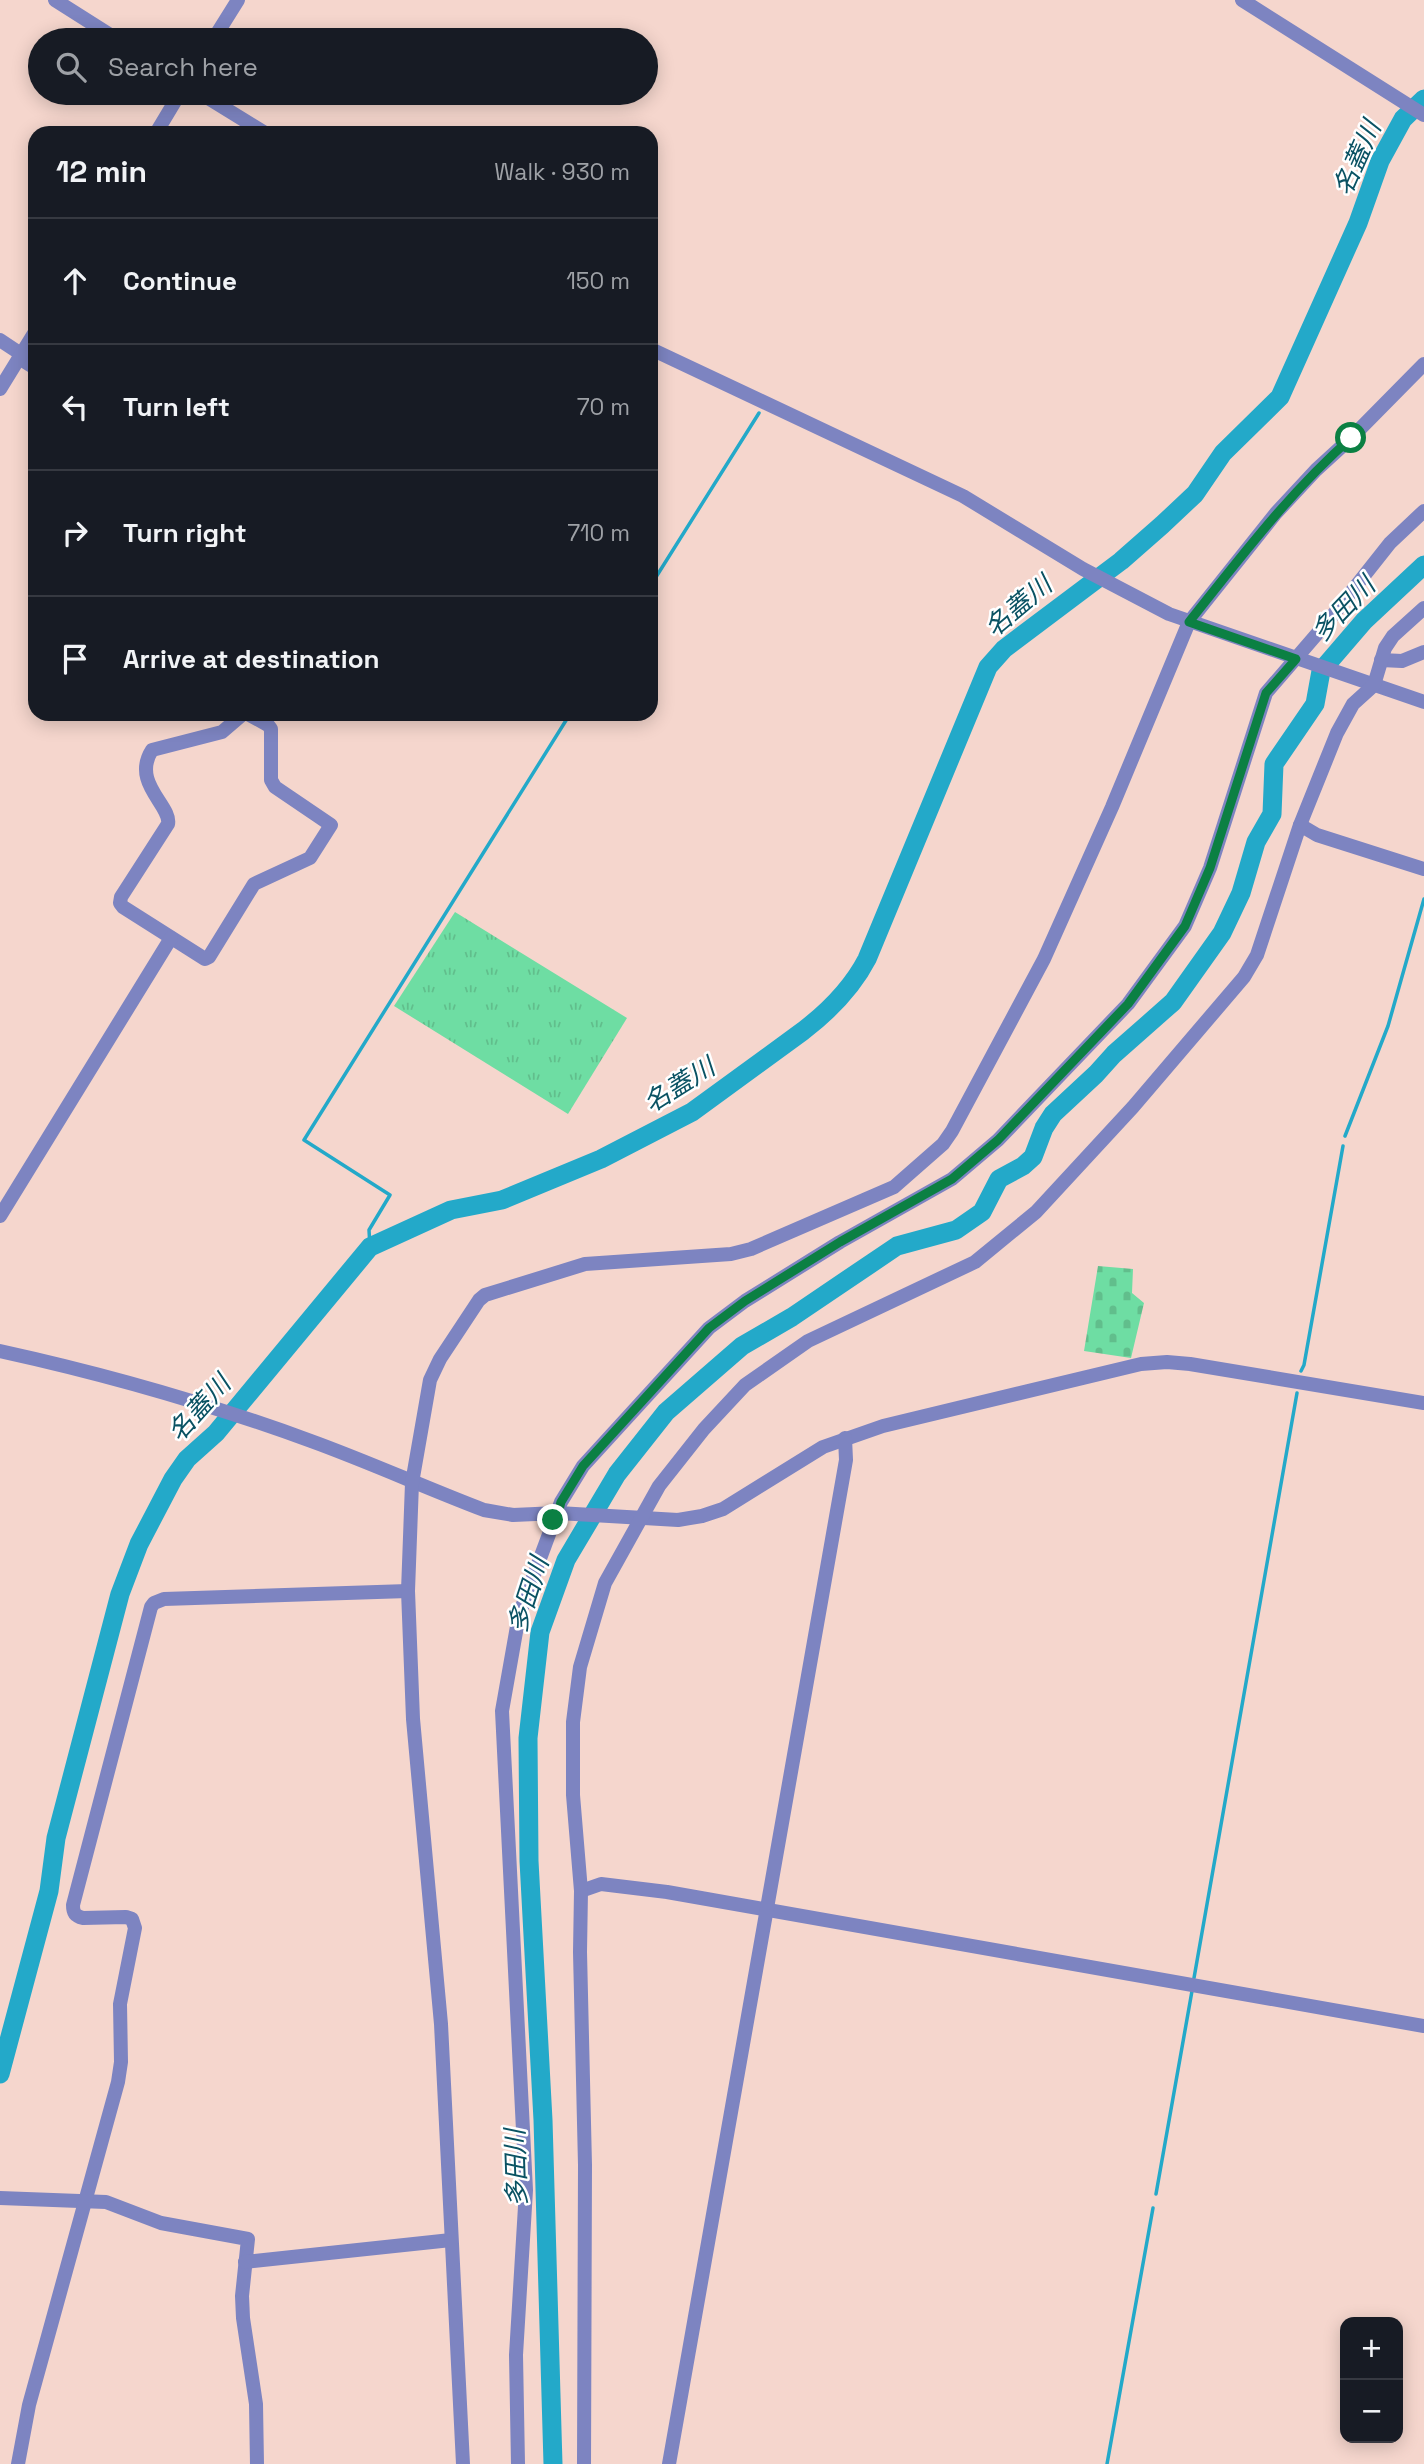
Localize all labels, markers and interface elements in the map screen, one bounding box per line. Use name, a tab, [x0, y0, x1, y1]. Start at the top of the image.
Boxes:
search box	[28, 28, 658, 105]
icon: search	[52, 48, 90, 86]
text: Search here	[108, 50, 258, 84]
water label: 名蓋川	[1326, 113, 1390, 201]
text: 12 min	[56, 152, 147, 191]
text: Walk · 930 m	[494, 157, 630, 187]
icon: ahead	[56, 262, 94, 300]
text: Continue	[123, 264, 237, 298]
text: 150 m	[566, 266, 630, 296]
icon: left	[56, 388, 94, 426]
text: Turn left	[123, 390, 230, 424]
text: 70 m	[577, 392, 630, 422]
route start	[1335, 422, 1366, 453]
icon: right	[56, 514, 94, 552]
text: Turn right	[123, 516, 247, 550]
text: 710 m	[567, 518, 630, 548]
water label: 名蓋川	[977, 566, 1061, 644]
water label: 多田川	[1304, 567, 1384, 649]
icon: arrive	[56, 640, 94, 678]
text: Arrive at destination	[123, 642, 380, 676]
water label: 名蓋川	[637, 1048, 724, 1120]
water label: 名蓋川	[160, 1365, 240, 1448]
route end	[537, 1504, 568, 1535]
water label: 多田川	[500, 1550, 557, 1637]
water label: 多田川	[498, 2125, 534, 2208]
map controls	[1340, 2317, 1403, 2443]
button: +	[1340, 2317, 1403, 2380]
button: −	[1340, 2380, 1403, 2443]

